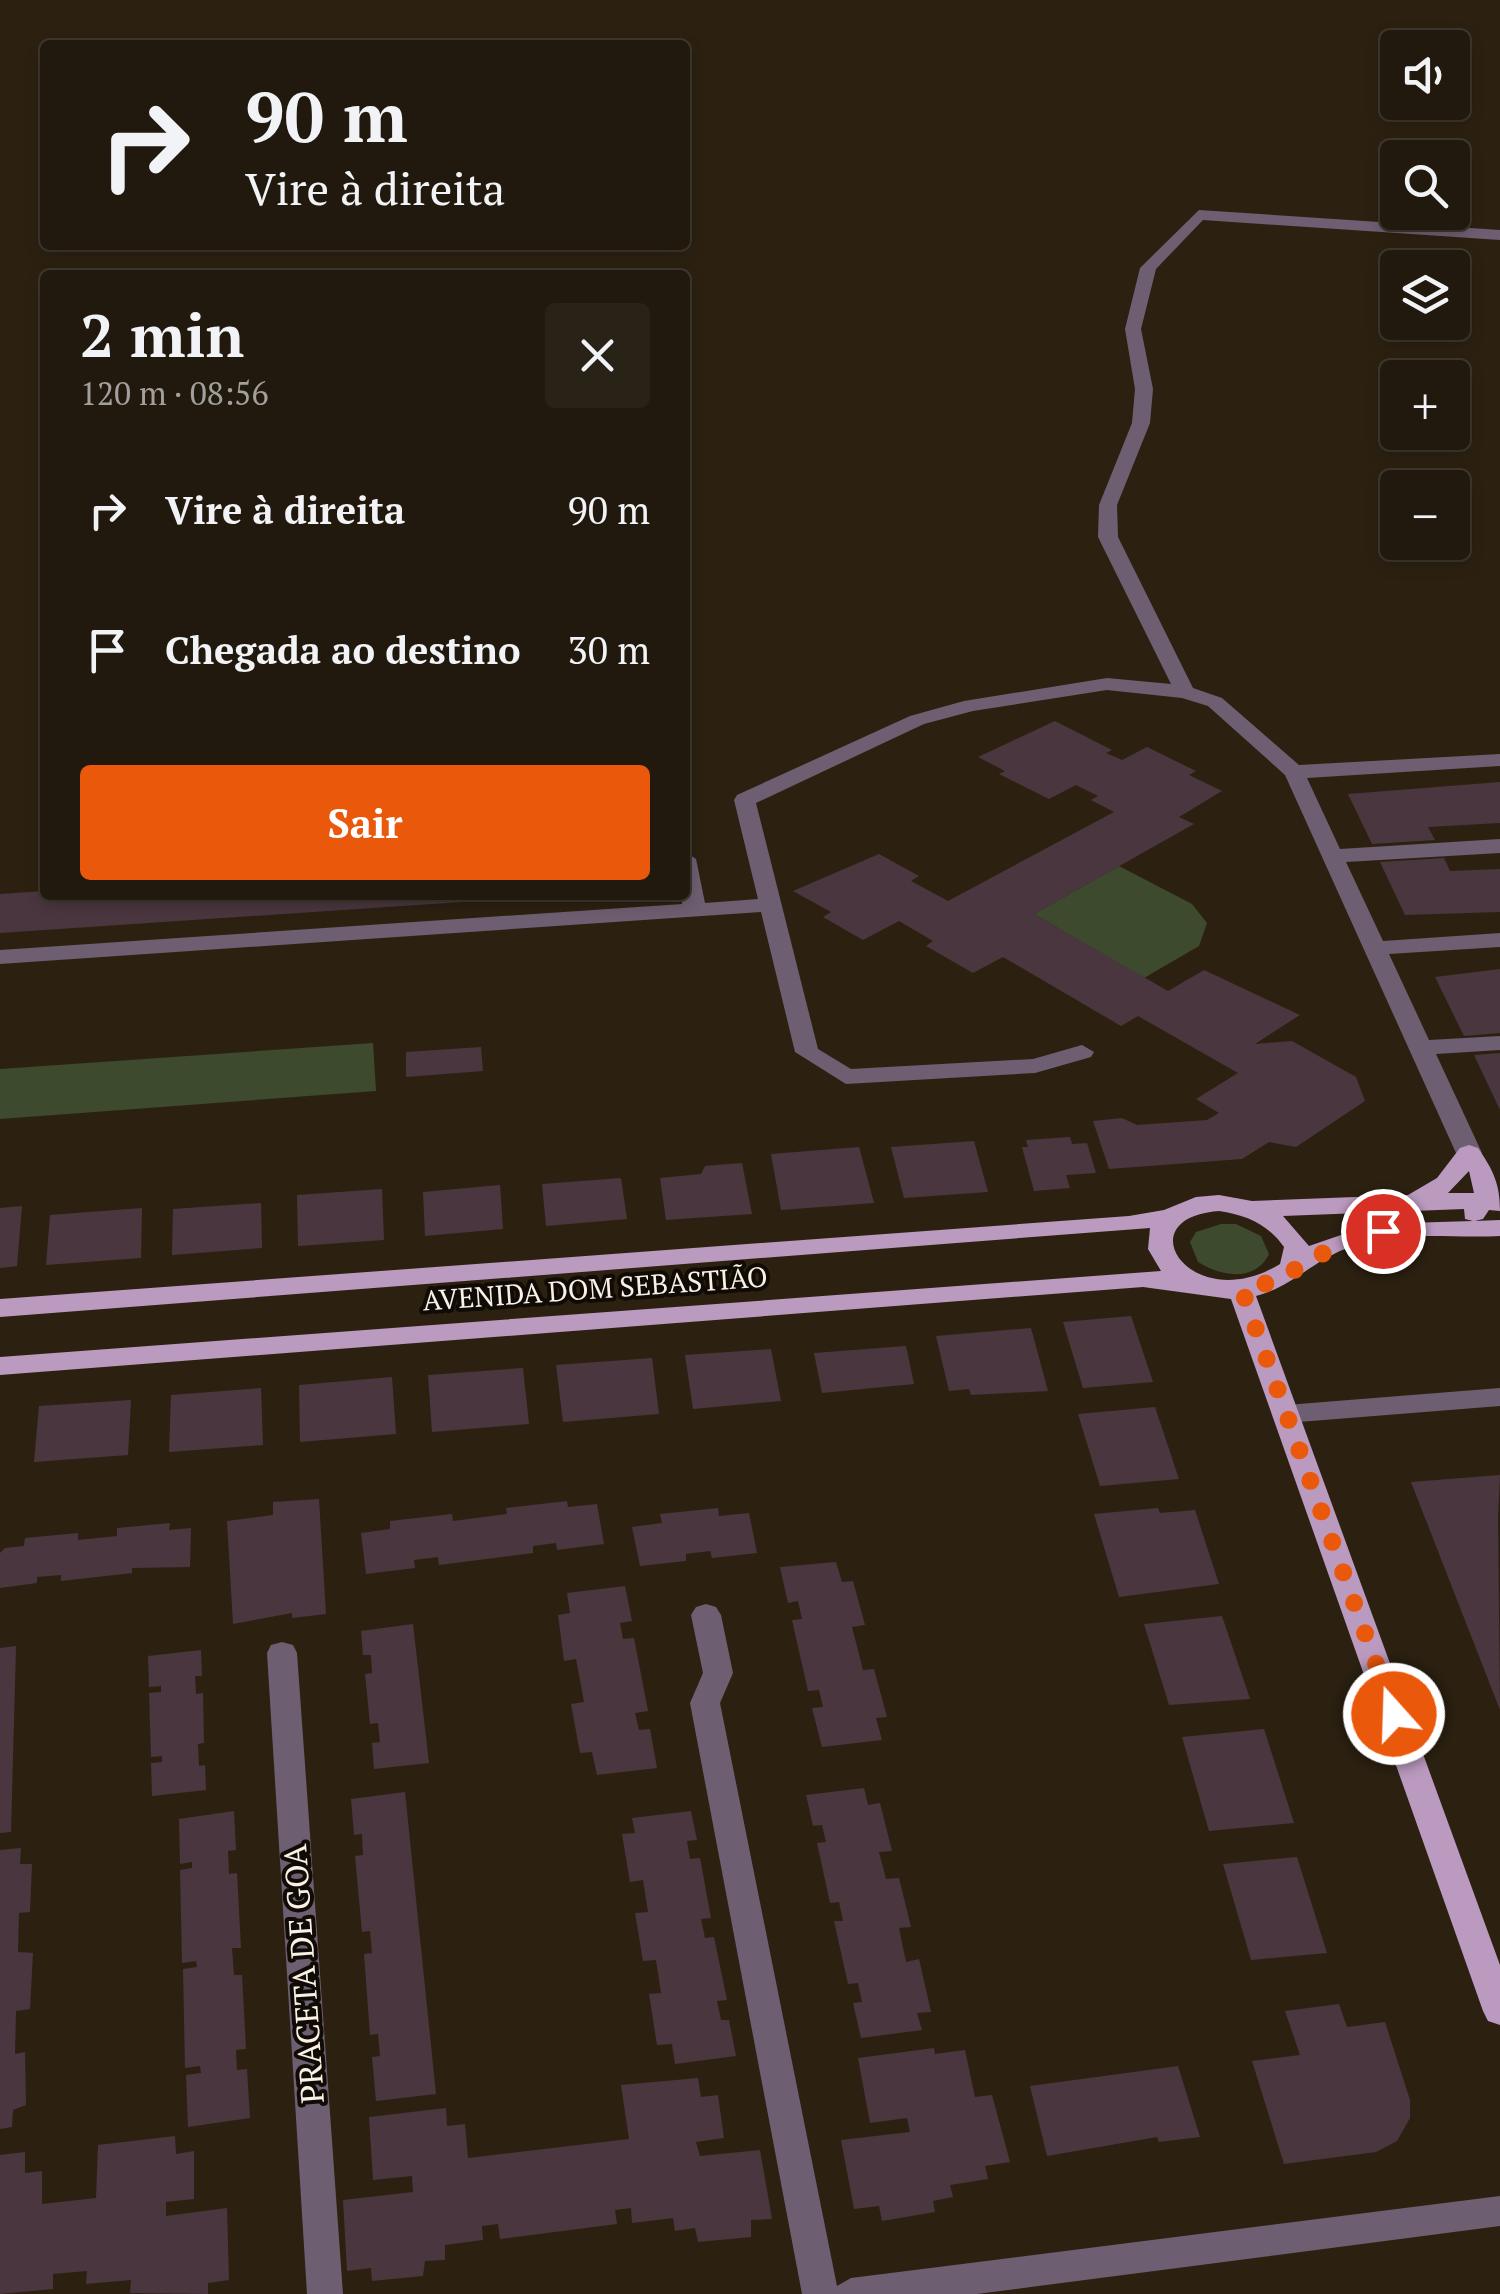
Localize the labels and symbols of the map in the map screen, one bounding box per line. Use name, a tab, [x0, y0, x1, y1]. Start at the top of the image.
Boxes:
pin	[1341, 1189, 1426, 1274]
street label: AVENIDA DOM SEBASTIÃO	[421, 1257, 769, 1319]
position arrow	[1342, 1662, 1446, 1766]
street label: PRACETA DE GOA	[273, 1843, 333, 2105]

